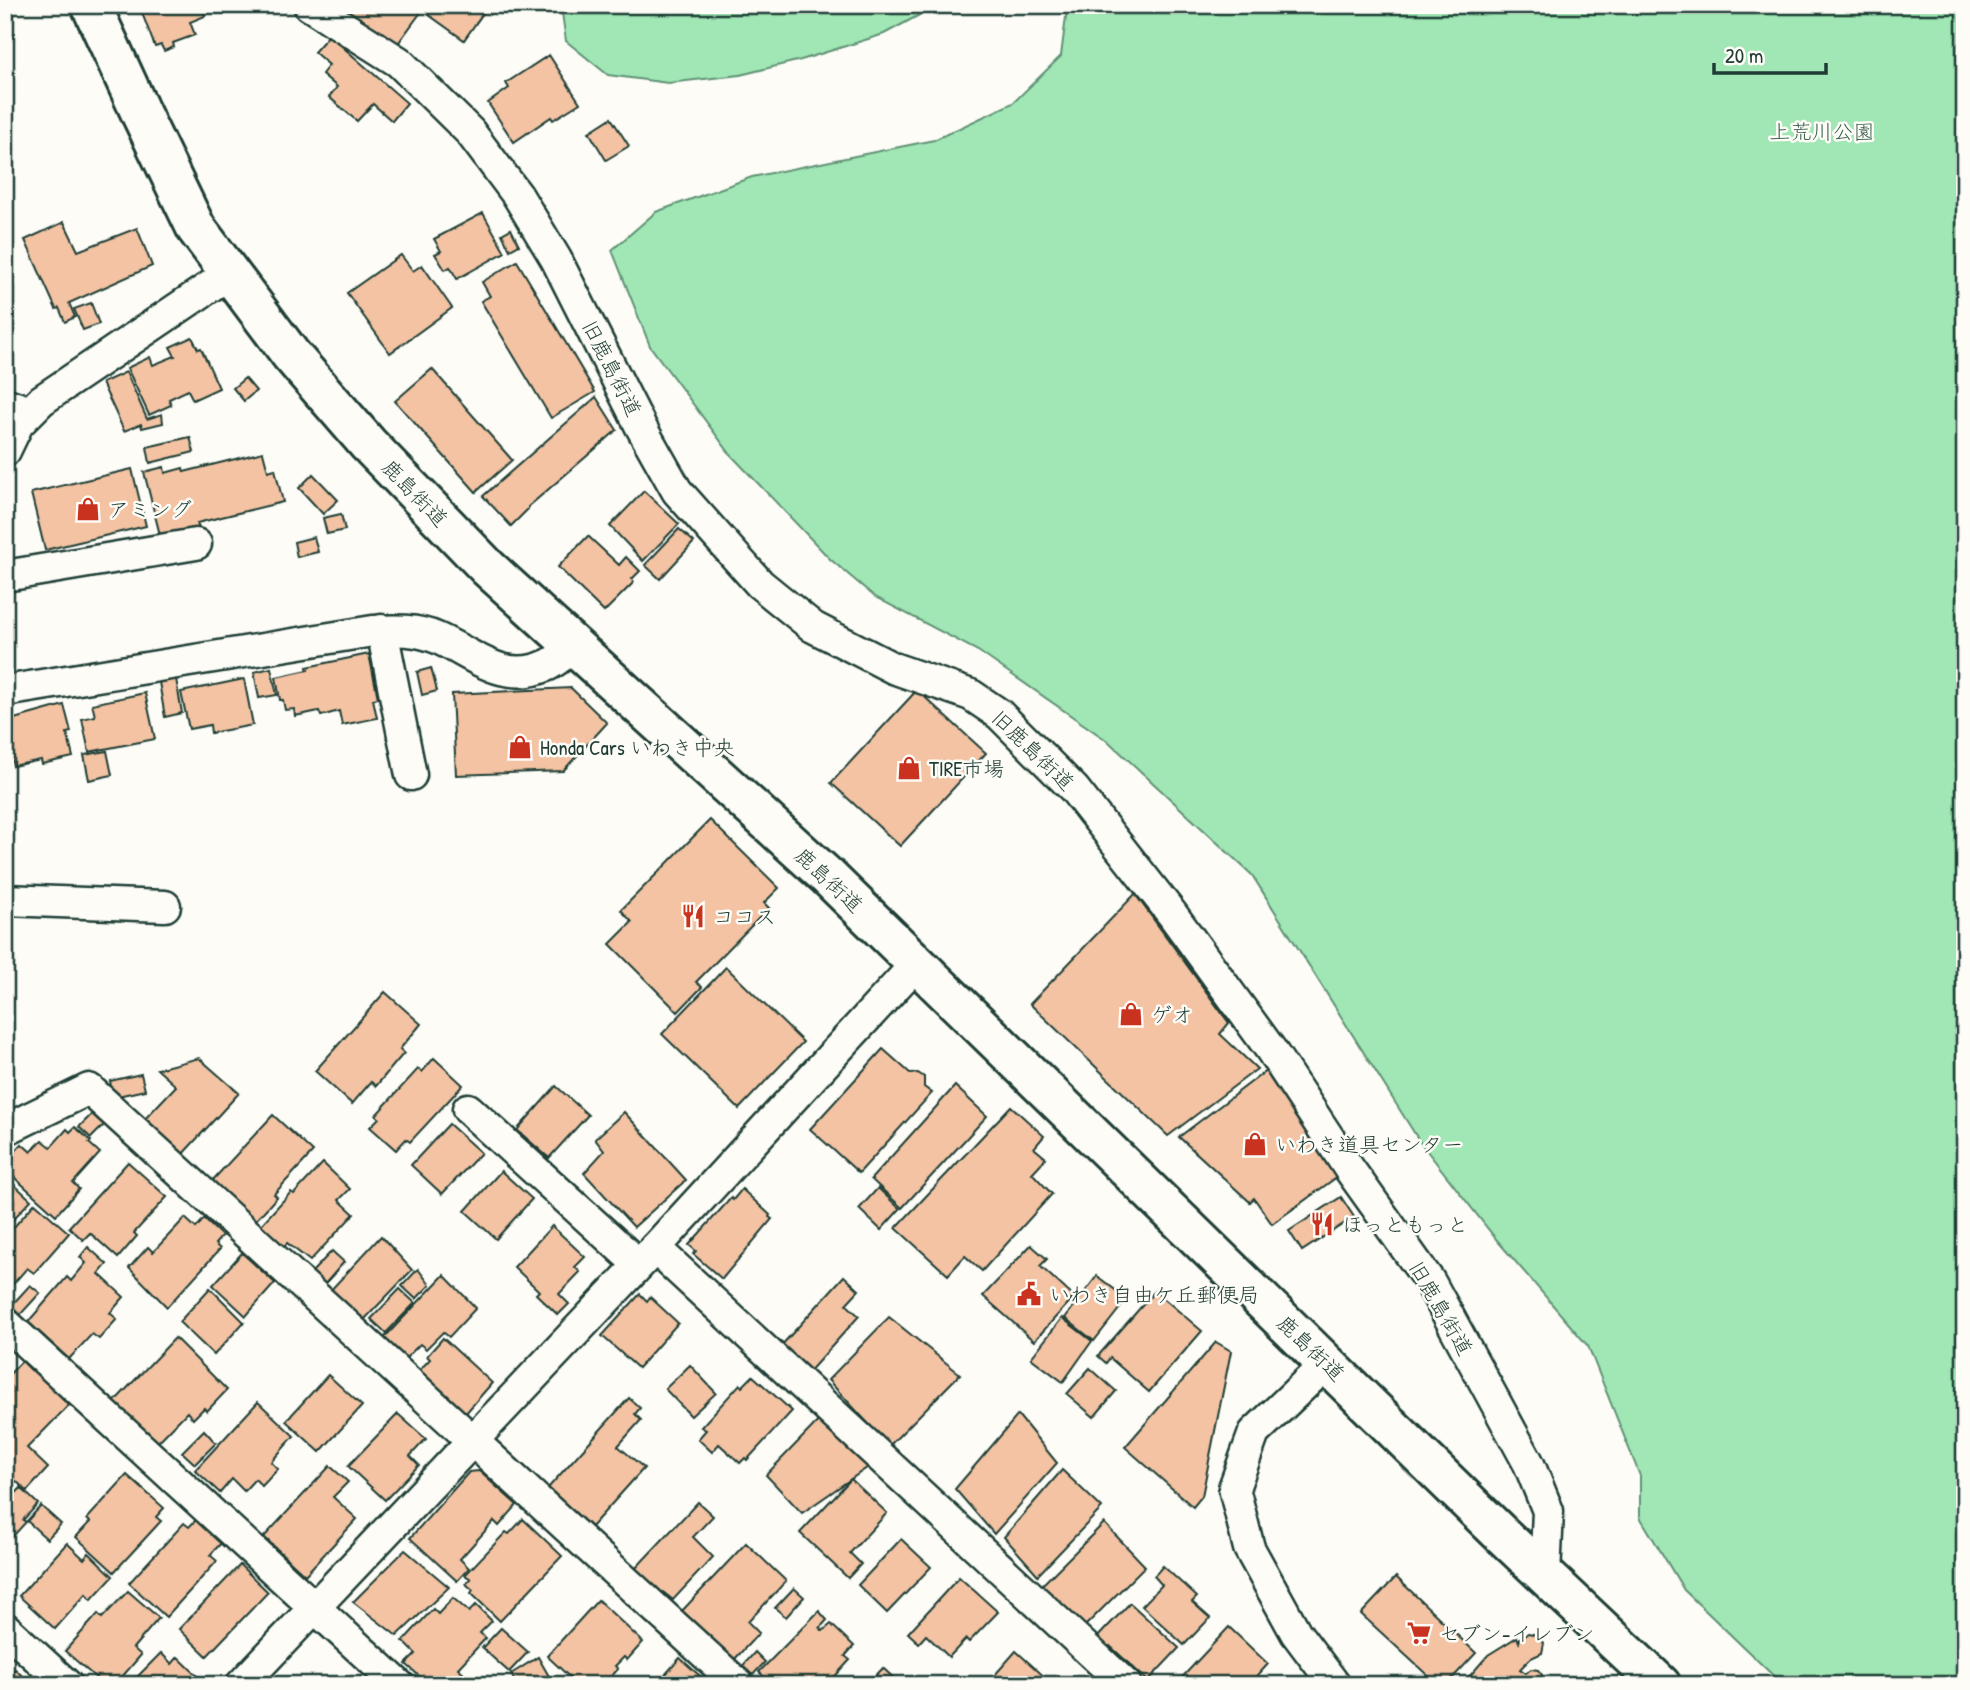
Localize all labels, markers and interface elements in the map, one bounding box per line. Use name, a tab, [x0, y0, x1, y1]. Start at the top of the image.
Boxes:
scale bar	[1714, 32, 1826, 76]
text: 20 m	[1725, 41, 1763, 70]
park label: 上荒川公園	[1770, 117, 1875, 146]
street label: 旧鹿島街道	[575, 315, 649, 421]
street label: 鹿島街道	[375, 453, 455, 533]
shop icon: アミング	[74, 495, 102, 523]
place label: アミング	[108, 495, 192, 524]
street label: 旧鹿島街道	[985, 703, 1081, 797]
shop icon: Honda Cars いわき中央	[506, 733, 534, 761]
place label: Honda Cars いわき中央	[540, 733, 735, 762]
shop icon: TIRE市場	[895, 754, 923, 782]
place label: TIRE市場	[929, 754, 1005, 783]
street label: 鹿島街道	[788, 841, 870, 919]
restaurant icon: ココス	[679, 902, 707, 930]
place label: ココス	[713, 902, 776, 931]
shop icon: ゲオ	[1117, 1000, 1145, 1028]
place label: ゲオ	[1151, 1000, 1193, 1029]
shop icon: いわき道具センター	[1241, 1130, 1269, 1158]
place label: いわき道具センター	[1275, 1130, 1463, 1159]
restaurant icon: ほっともっと	[1308, 1210, 1336, 1238]
place label: ほっともっと	[1342, 1210, 1468, 1239]
street label: 旧鹿島街道	[1402, 1255, 1480, 1361]
public building icon: いわき自由ケ丘郵便局	[1015, 1280, 1043, 1308]
place label: いわき自由ケ丘郵便局	[1049, 1280, 1259, 1309]
street label: 鹿島街道	[1271, 1308, 1351, 1388]
supermarket icon: セブン-イレブン	[1405, 1619, 1433, 1647]
place label: セブン-イレブン	[1439, 1619, 1594, 1648]

